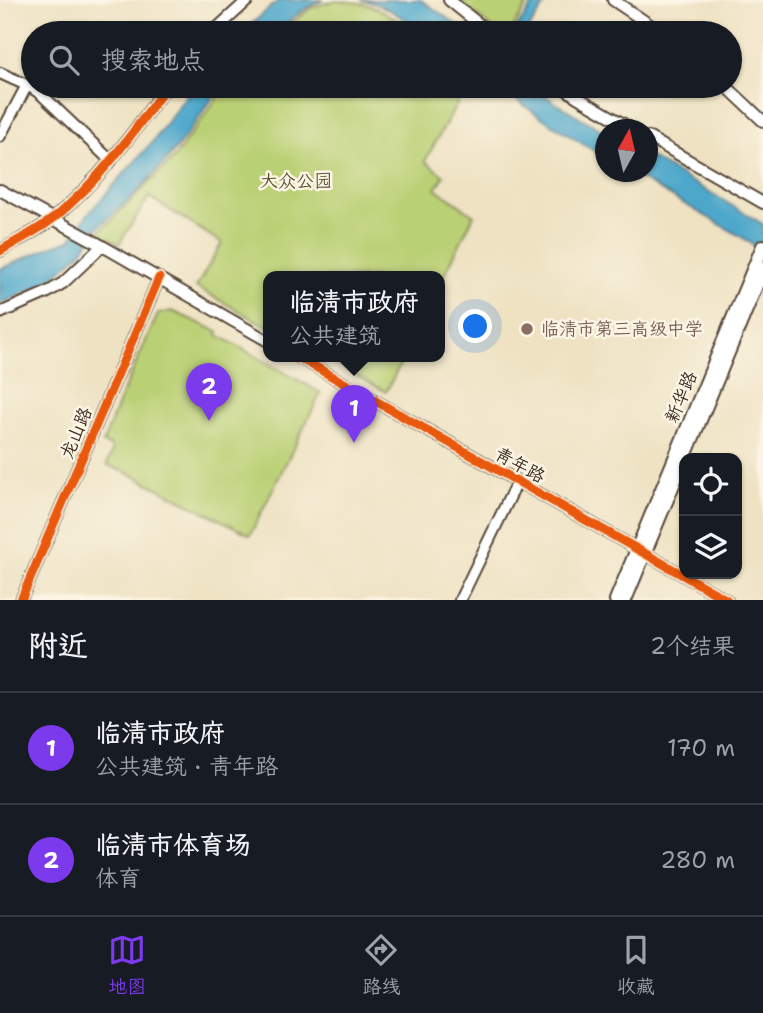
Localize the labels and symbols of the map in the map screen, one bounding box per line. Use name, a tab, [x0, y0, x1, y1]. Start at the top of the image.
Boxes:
north arrow	[595, 119, 658, 182]
park label: 大众公园	[260, 169, 332, 193]
your location	[458, 309, 492, 343]
place label: 临清市第三高级中学	[541, 317, 703, 341]
marker: 临清市第三高级中学	[519, 321, 535, 337]
pin: 2	[186, 363, 232, 421]
street label: 新华路	[659, 367, 703, 427]
pin: 1	[331, 385, 377, 443]
street label: 龙山路	[54, 403, 98, 463]
street label: 青年路	[491, 441, 549, 489]

